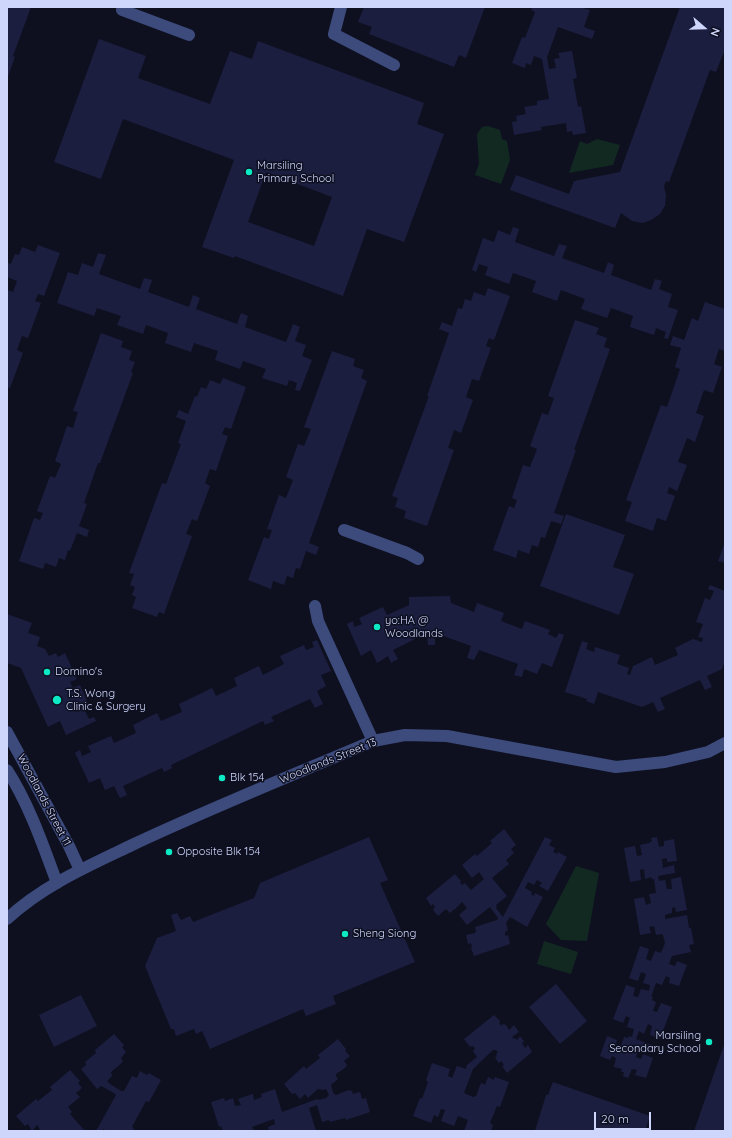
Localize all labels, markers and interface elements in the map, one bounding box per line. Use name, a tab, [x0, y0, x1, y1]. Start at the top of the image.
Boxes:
north arrow	[684, 8, 724, 48]
text: N	[707, 26, 723, 38]
place label: Marsiling Primary School	[257, 159, 334, 185]
marker: Marsiling Primary School	[244, 167, 254, 177]
place label: yo:HA @ Woodlands	[385, 614, 443, 640]
marker: yo:HA @ Woodlands	[372, 622, 382, 632]
place label: Domino's	[55, 665, 102, 679]
marker: Domino's	[42, 667, 52, 677]
place label: T.S. Wong Clinic & Surgery	[66, 687, 146, 713]
marker: T.S. Wong Clinic & Surgery	[51, 694, 63, 706]
street label: Woodlands Street 13	[277, 735, 379, 787]
street label: Woodlands Street 11	[14, 752, 74, 848]
place label: Blk 154	[230, 771, 264, 785]
marker: Blk 154	[217, 773, 227, 783]
place label: Opposite Blk 154	[177, 845, 260, 859]
marker: Opposite Blk 154	[164, 847, 174, 857]
place label: Sheng Siong	[353, 927, 416, 941]
marker: Sheng Siong	[340, 929, 350, 939]
place label: Marsiling Secondary School	[609, 1029, 701, 1055]
marker: Marsiling Secondary School	[704, 1037, 714, 1047]
scale bar	[596, 1104, 653, 1130]
text: 20 m	[601, 1111, 629, 1126]

